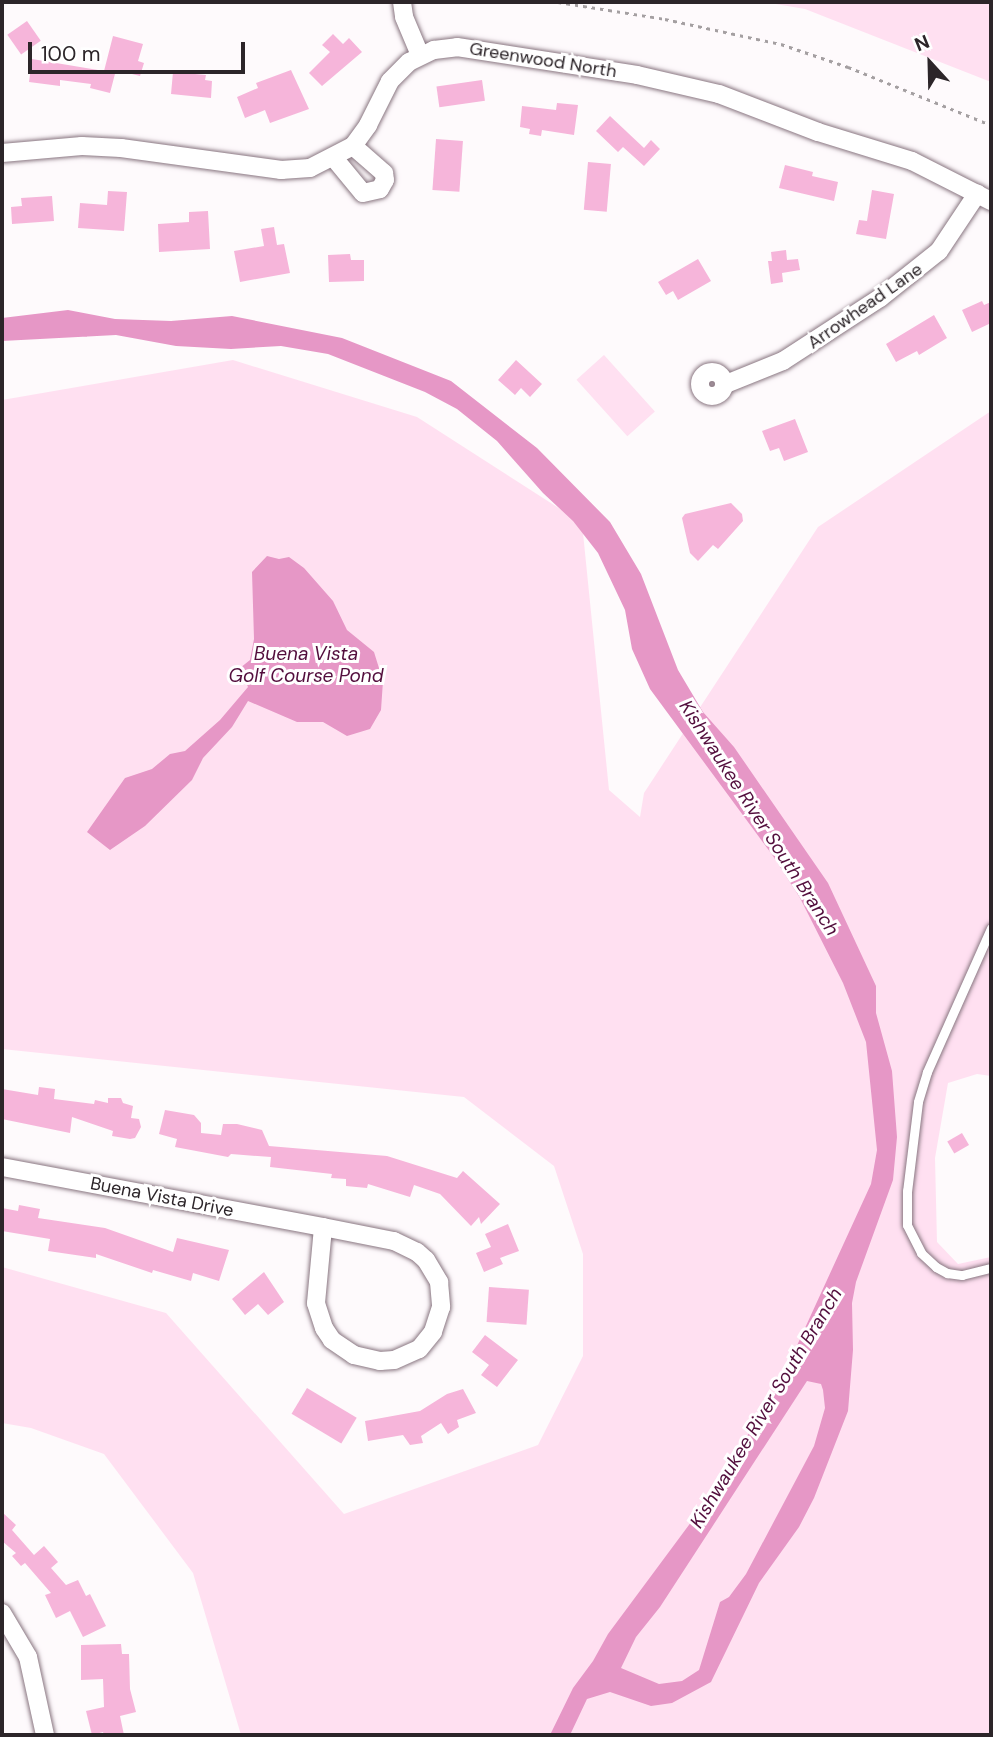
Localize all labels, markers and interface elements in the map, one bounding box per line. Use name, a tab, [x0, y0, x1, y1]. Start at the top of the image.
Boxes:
scale bar	[32, 28, 248, 72]
north arrow	[895, 28, 965, 98]
text: N	[911, 29, 933, 57]
street label: Greenwood North	[468, 38, 618, 82]
text: 100 m	[41, 40, 101, 68]
street label: Arrowhead Lane	[803, 258, 927, 354]
water label: Buena Vista Golf Course Pond	[229, 643, 383, 687]
water label: Kishwaukee River South Branch	[674, 696, 844, 940]
street label: Buena Vista Drive	[88, 1173, 236, 1221]
water label: Kishwaukee River South Branch	[685, 1284, 847, 1532]

